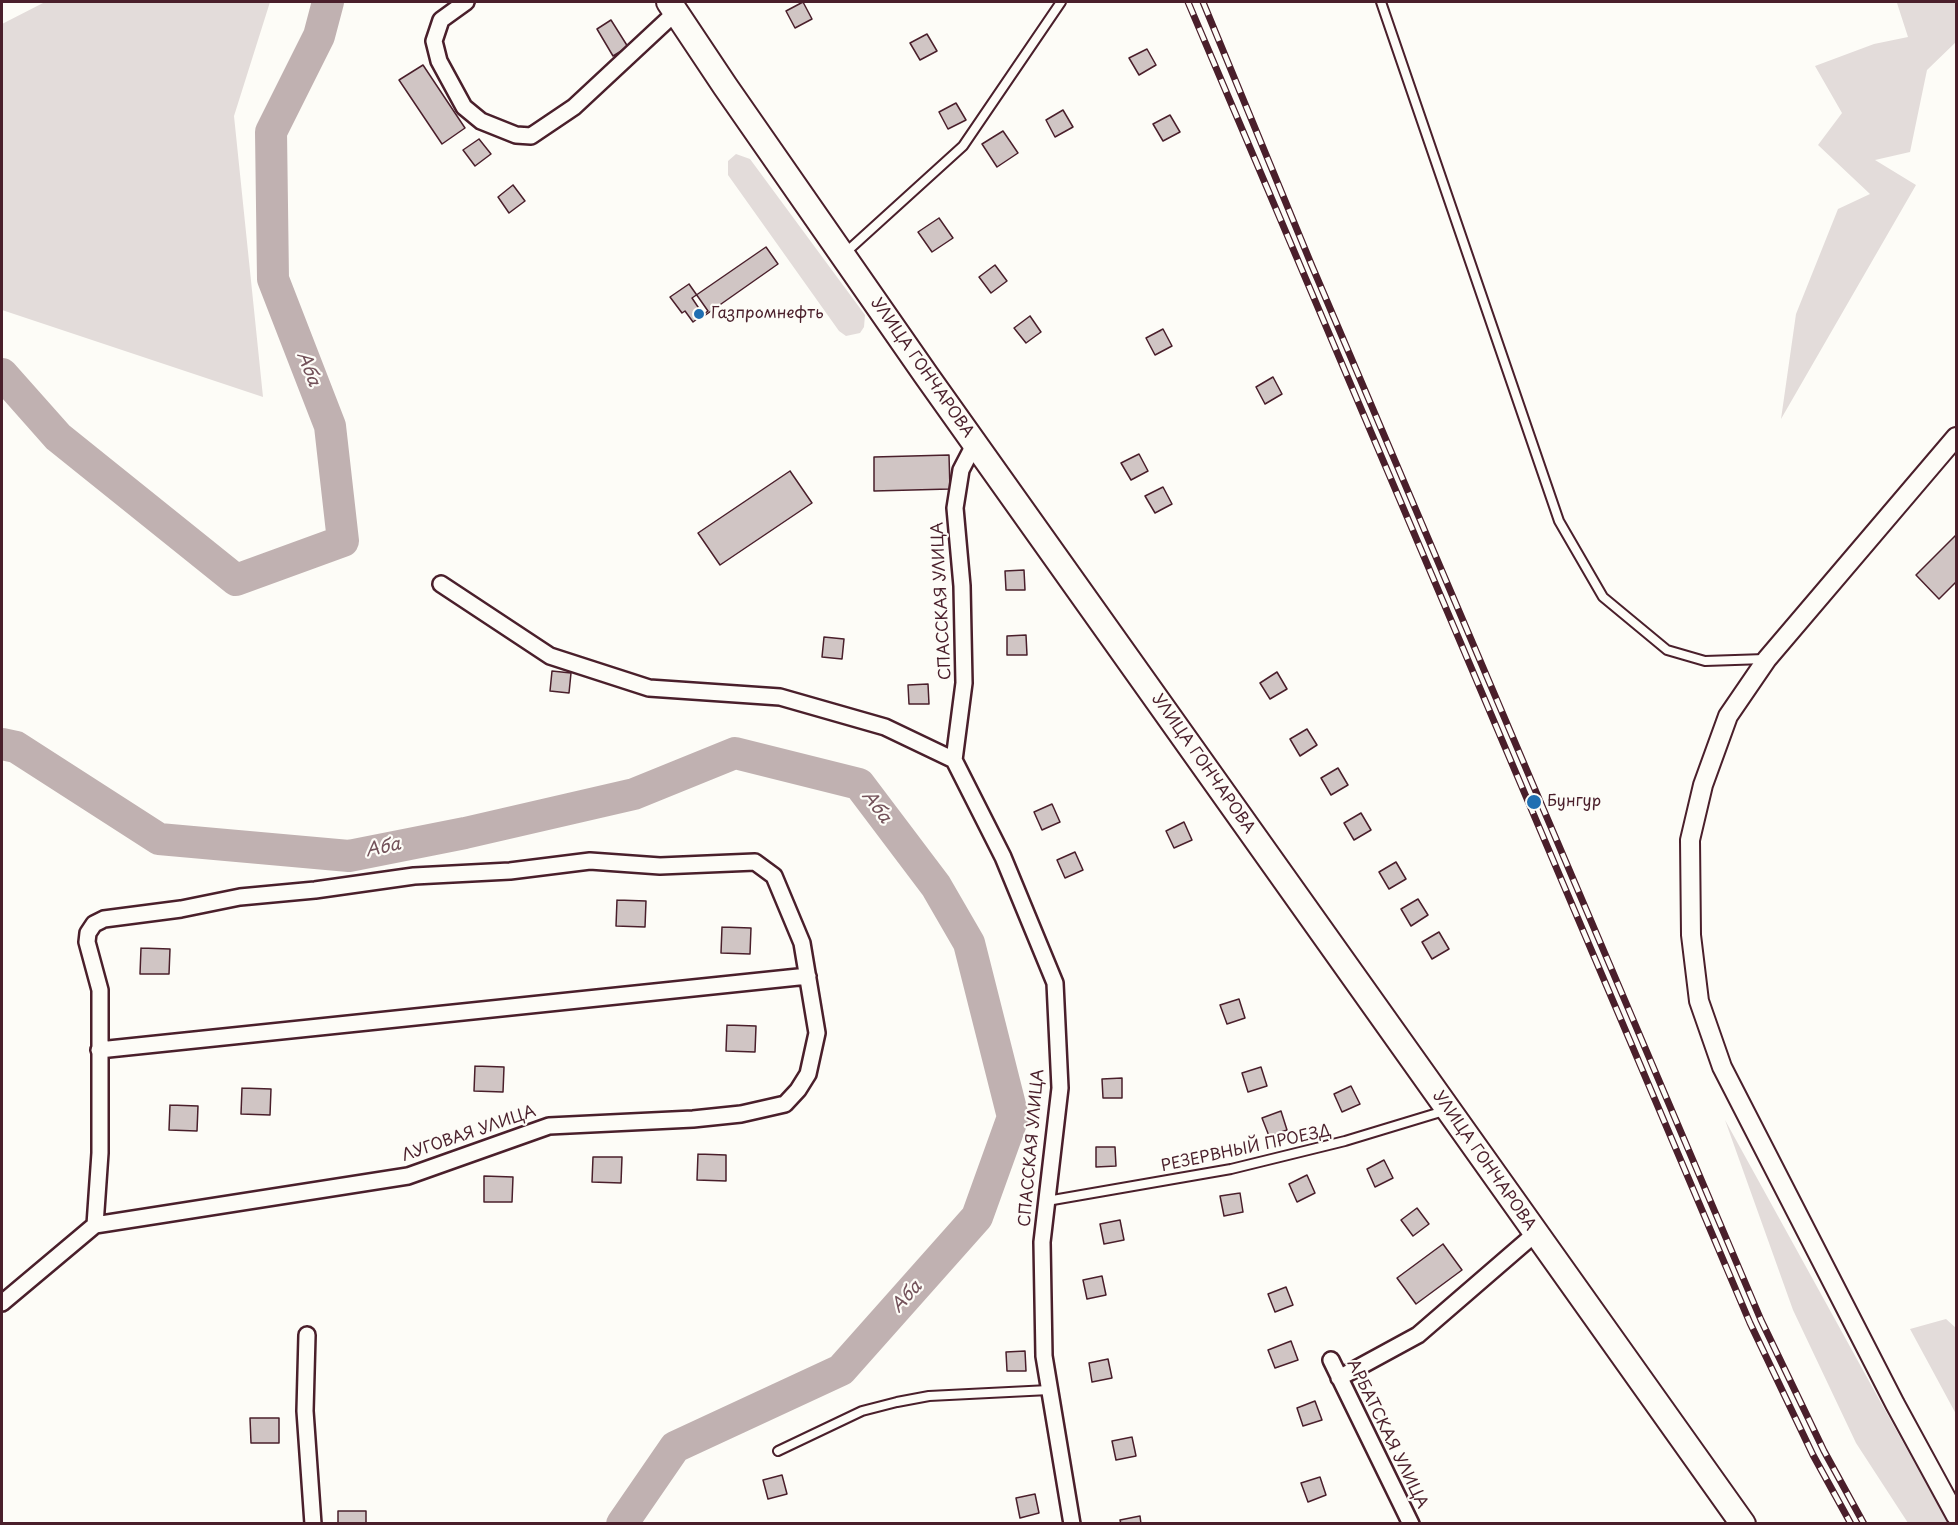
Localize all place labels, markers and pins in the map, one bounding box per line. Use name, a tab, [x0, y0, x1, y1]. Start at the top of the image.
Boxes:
place label: Газпромнефть	[711, 304, 823, 324]
marker: Газпромнефть	[692, 307, 706, 321]
place label: Бунгур	[1547, 792, 1601, 812]
marker: Бунгур	[1525, 793, 1543, 811]

